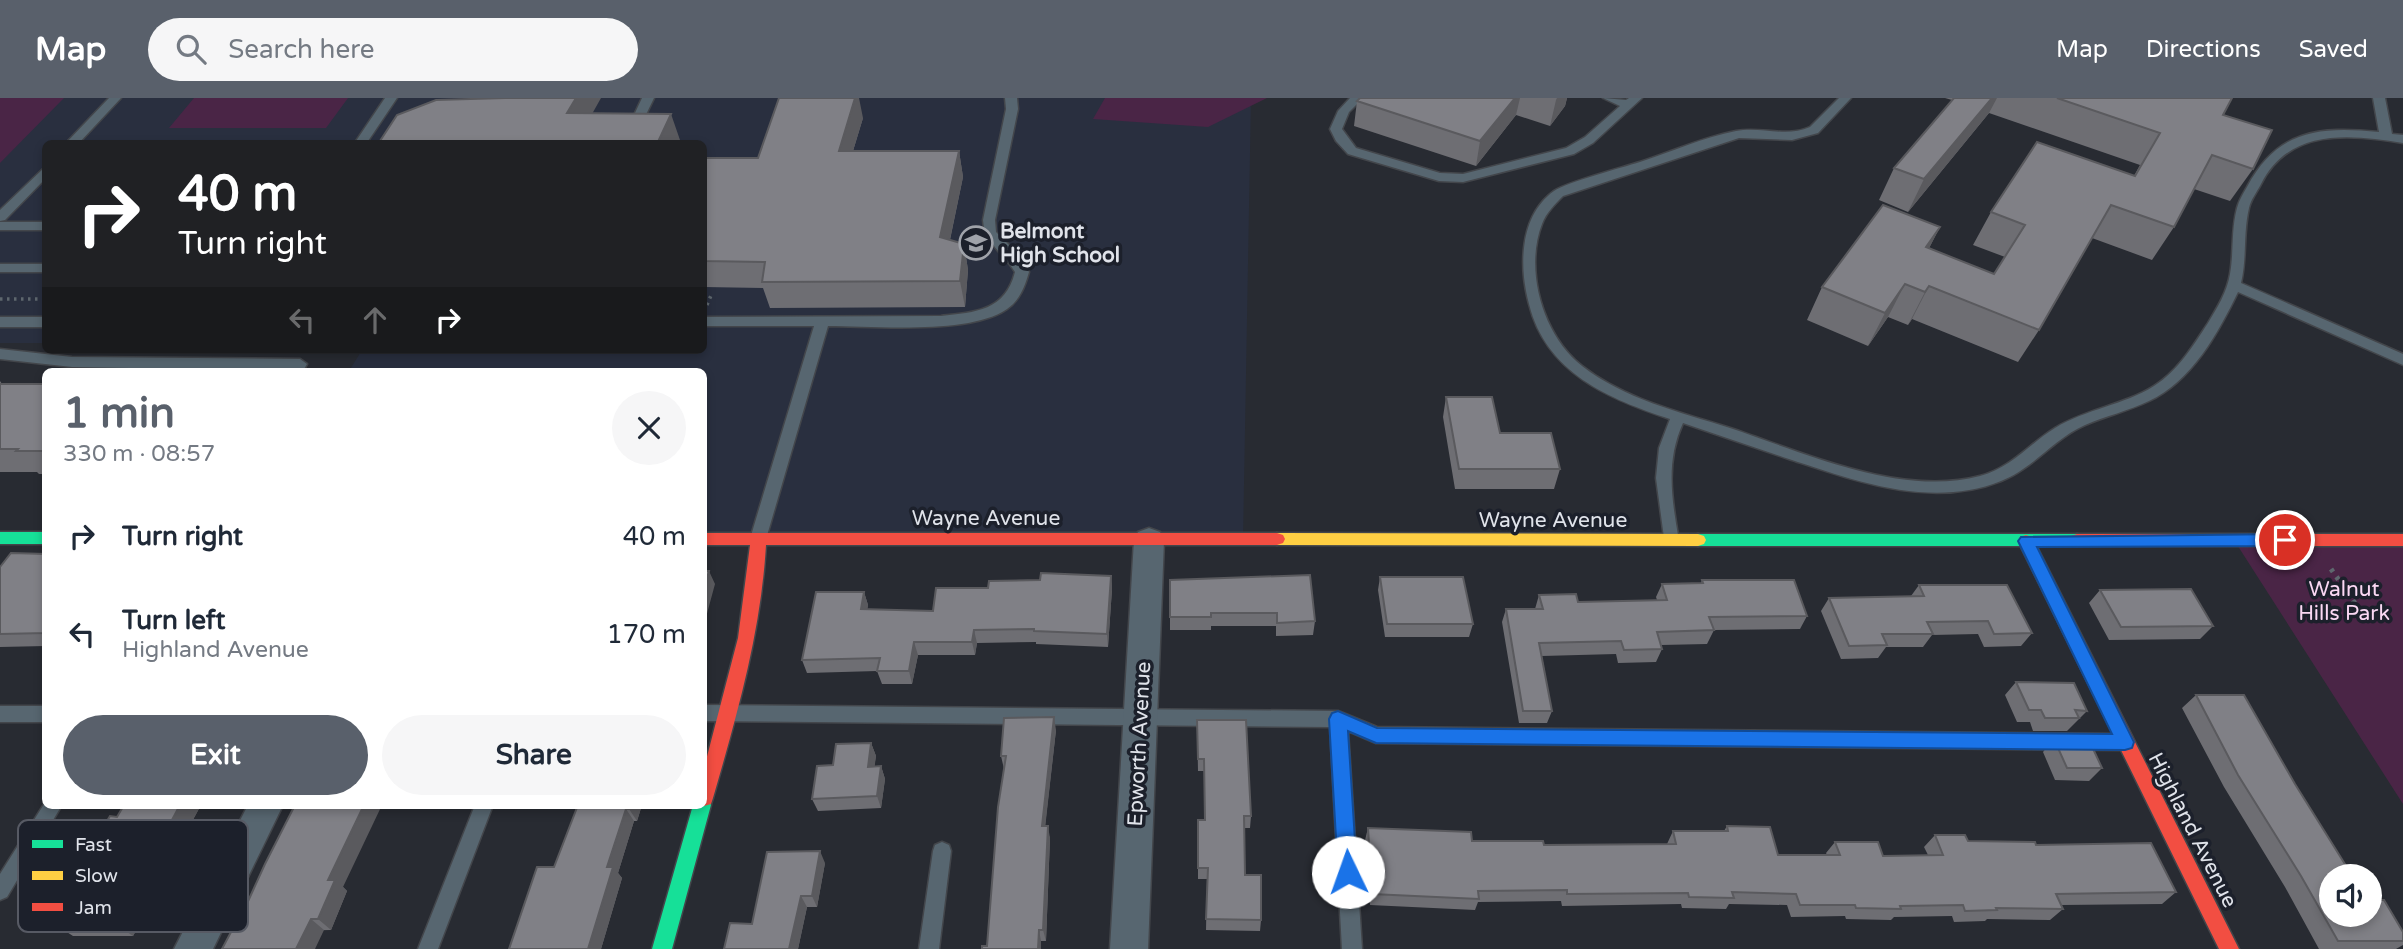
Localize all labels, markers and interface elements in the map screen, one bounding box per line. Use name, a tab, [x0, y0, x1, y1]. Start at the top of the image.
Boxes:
search box	[148, 18, 638, 81]
text: Map	[35, 30, 106, 69]
icon: search	[172, 30, 210, 68]
text: Search here	[228, 34, 374, 65]
text: Map	[2056, 35, 2108, 64]
text: Directions	[2146, 35, 2261, 64]
text: Saved	[2299, 35, 2368, 64]
text: 40 m	[178, 165, 297, 224]
icon: right	[63, 168, 154, 259]
place label: Belmont High School	[1000, 219, 1120, 268]
school or university icon: Belmont High School	[957, 224, 995, 262]
text: Turn right	[178, 225, 327, 263]
icon: left	[283, 301, 321, 339]
icon: ahead	[356, 301, 394, 339]
icon: right	[429, 301, 467, 339]
text: 1 min	[63, 388, 175, 439]
button: close	[612, 391, 686, 465]
text: 330 m · 08:57	[63, 440, 215, 468]
street label: Wayne Avenue	[912, 506, 1060, 531]
street label: Wayne Avenue	[1479, 508, 1627, 533]
pin	[2255, 510, 2315, 570]
icon: right	[63, 517, 101, 555]
text: Turn right	[122, 521, 243, 552]
text: 40 m	[623, 521, 686, 552]
icon: arrive	[2266, 521, 2304, 559]
park label: Walnut Hills Park	[2298, 577, 2390, 626]
text: Turn left	[122, 605, 225, 636]
icon: left	[63, 615, 101, 653]
text: 170 m	[606, 619, 686, 650]
text: Highland Avenue	[122, 636, 309, 664]
street label: Epworth Avenue	[1123, 661, 1156, 827]
button: Exit	[63, 715, 368, 795]
button: Share	[382, 715, 686, 795]
street label: Highland Avenue	[2143, 749, 2242, 912]
legend	[18, 820, 248, 932]
text: Fast	[75, 834, 112, 856]
position arrow	[1311, 835, 1385, 909]
map controls	[2319, 864, 2382, 927]
button: sound	[2319, 864, 2382, 927]
text: Slow	[75, 865, 118, 887]
text: Jam	[75, 897, 112, 919]

